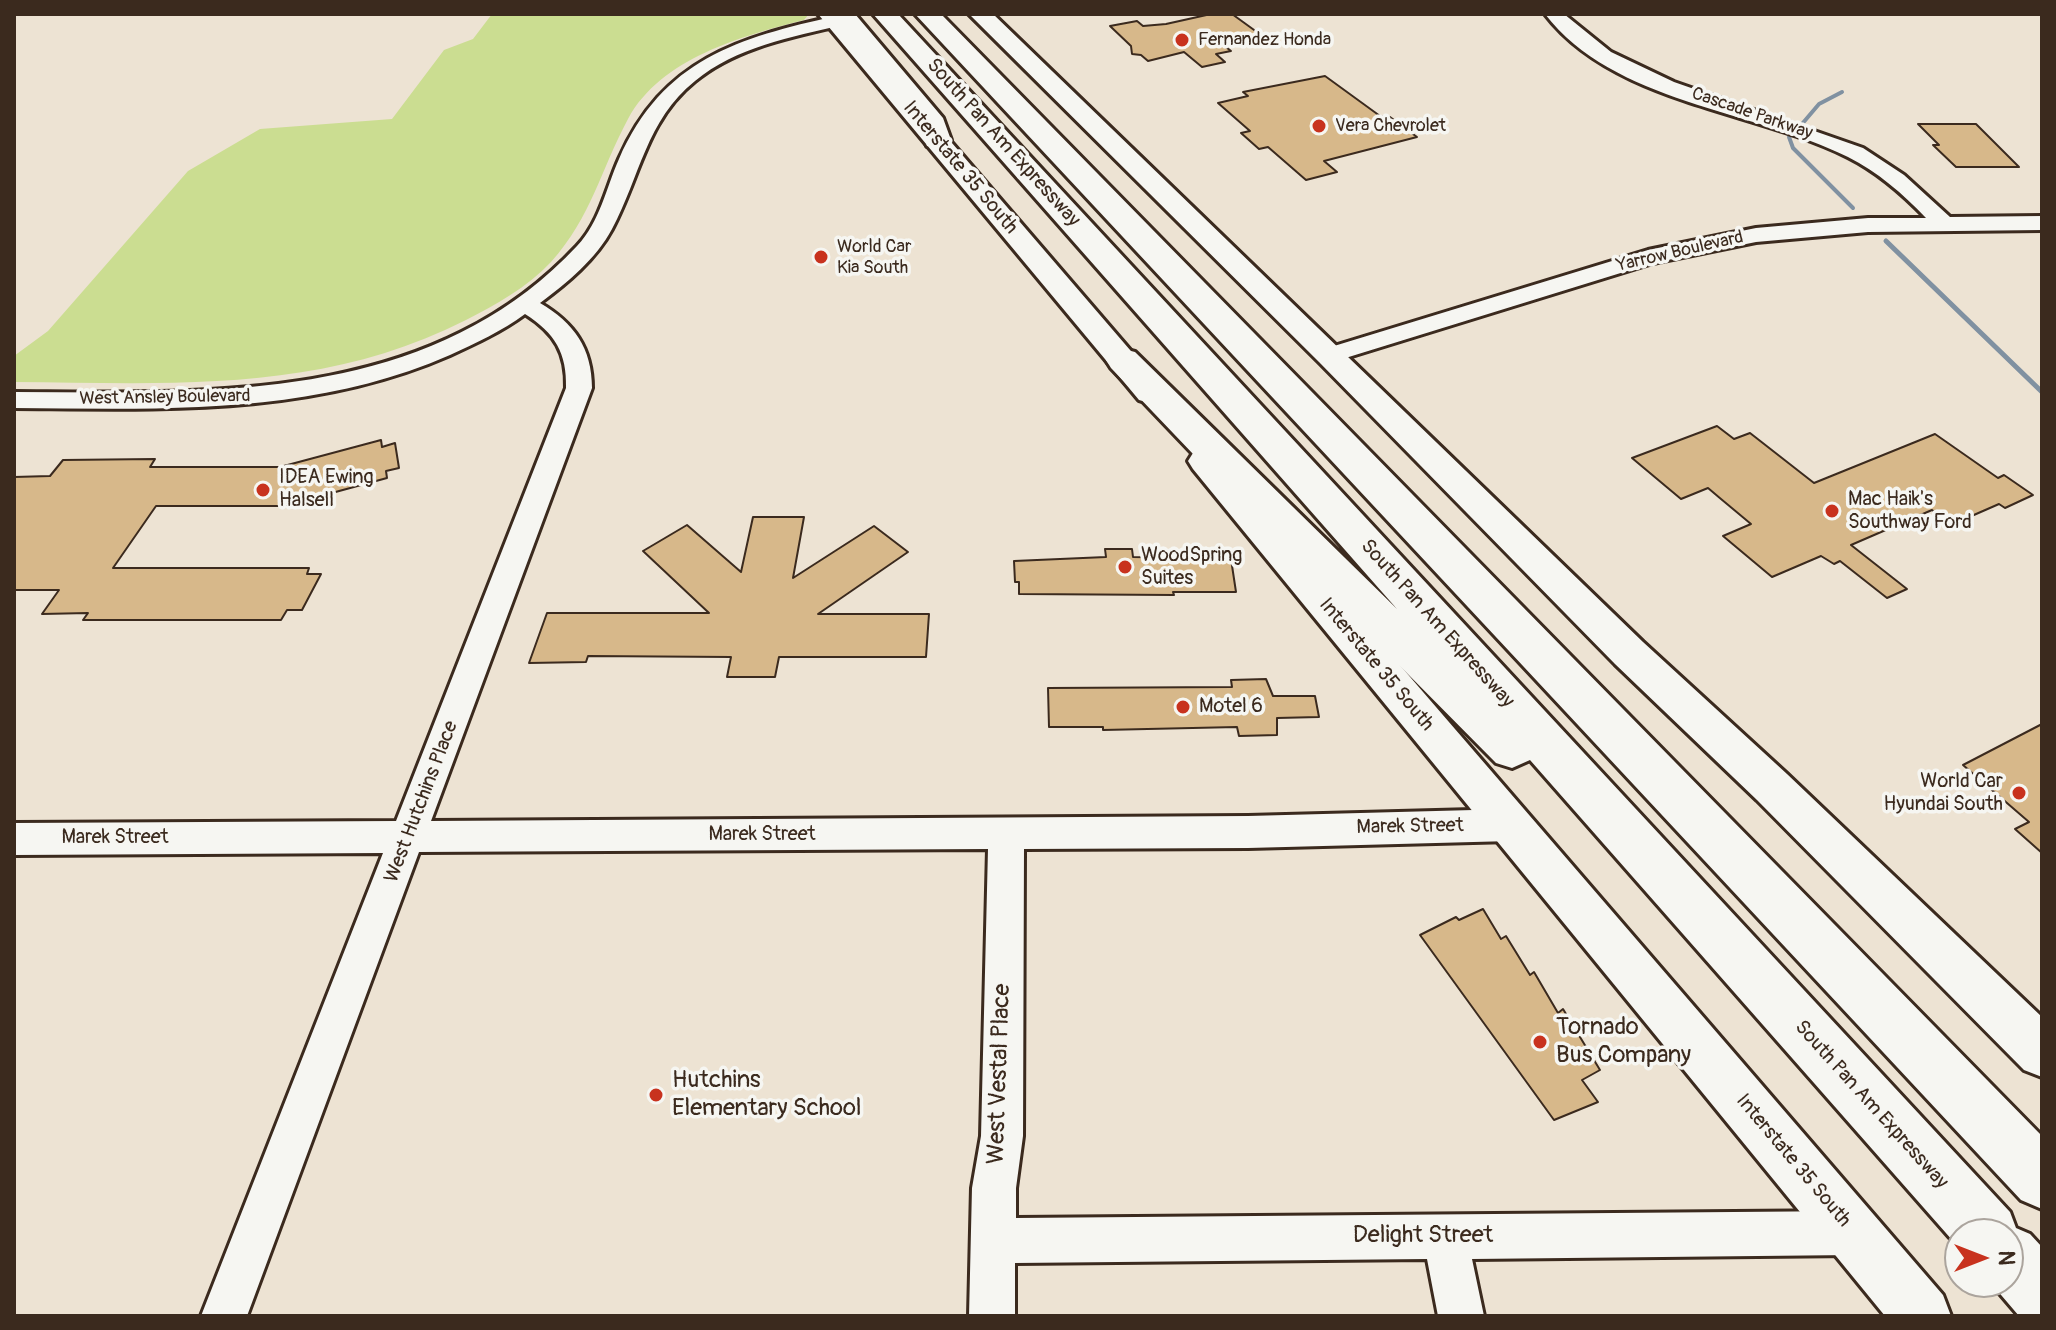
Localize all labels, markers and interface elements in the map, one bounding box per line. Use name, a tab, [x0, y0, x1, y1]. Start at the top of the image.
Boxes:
place label: Fernandez Honda	[1198, 29, 1331, 51]
marker: Fernandez Honda	[1173, 31, 1191, 49]
street label: South Pan Am Expressway	[921, 54, 1085, 232]
street label: Cascade Parkway	[1689, 83, 1815, 145]
street label: Interstate 35 South	[897, 97, 1023, 239]
place label: Vera Chevrolet	[1335, 115, 1446, 137]
marker: Vera Chevrolet	[1310, 117, 1328, 135]
street label: Yarrow Boulevard	[1614, 227, 1746, 277]
place label: World Car Kia South	[837, 236, 911, 278]
marker: World Car Kia South	[812, 248, 830, 266]
street label: West Ansley Boulevard	[79, 386, 251, 410]
place label: IDEA Ewing Halsell	[279, 466, 374, 513]
marker: IDEA Ewing Halsell	[254, 481, 272, 499]
place label: Mac Haik's Southway Ford	[1848, 488, 1972, 535]
marker: Mac Haik's Southway Ford	[1823, 502, 1841, 520]
street label: South Pan Am Expressway	[1355, 535, 1519, 713]
place label: WoodSpring Suites	[1141, 544, 1242, 591]
marker: WoodSpring Suites	[1116, 558, 1134, 576]
street label: Interstate 35 South	[1313, 594, 1439, 736]
place label: Motel 6	[1199, 695, 1263, 719]
marker: Motel 6	[1174, 698, 1192, 716]
street label: West Hutchins Place	[380, 718, 464, 886]
place label: World Car Hyundai South	[1884, 770, 2003, 817]
marker: World Car Hyundai South	[2010, 784, 2028, 802]
street label: Marek Street	[1356, 814, 1464, 840]
street label: Marek Street	[708, 823, 816, 847]
street label: Marek Street	[61, 826, 169, 850]
street label: West Vestal Place	[982, 983, 1018, 1165]
place label: Tornado Bus Company	[1556, 1014, 1691, 1070]
street label: South Pan Am Expressway	[1789, 1016, 1953, 1194]
marker: Tornado Bus Company	[1531, 1033, 1549, 1051]
place label: Hutchins Elementary School	[672, 1067, 862, 1123]
marker: Hutchins Elementary School	[647, 1086, 665, 1104]
street label: Interstate 35 South	[1730, 1090, 1856, 1232]
north arrow	[1944, 1218, 2024, 1298]
street label: Delight Street	[1353, 1222, 1493, 1250]
text: N	[1992, 1251, 2020, 1265]

